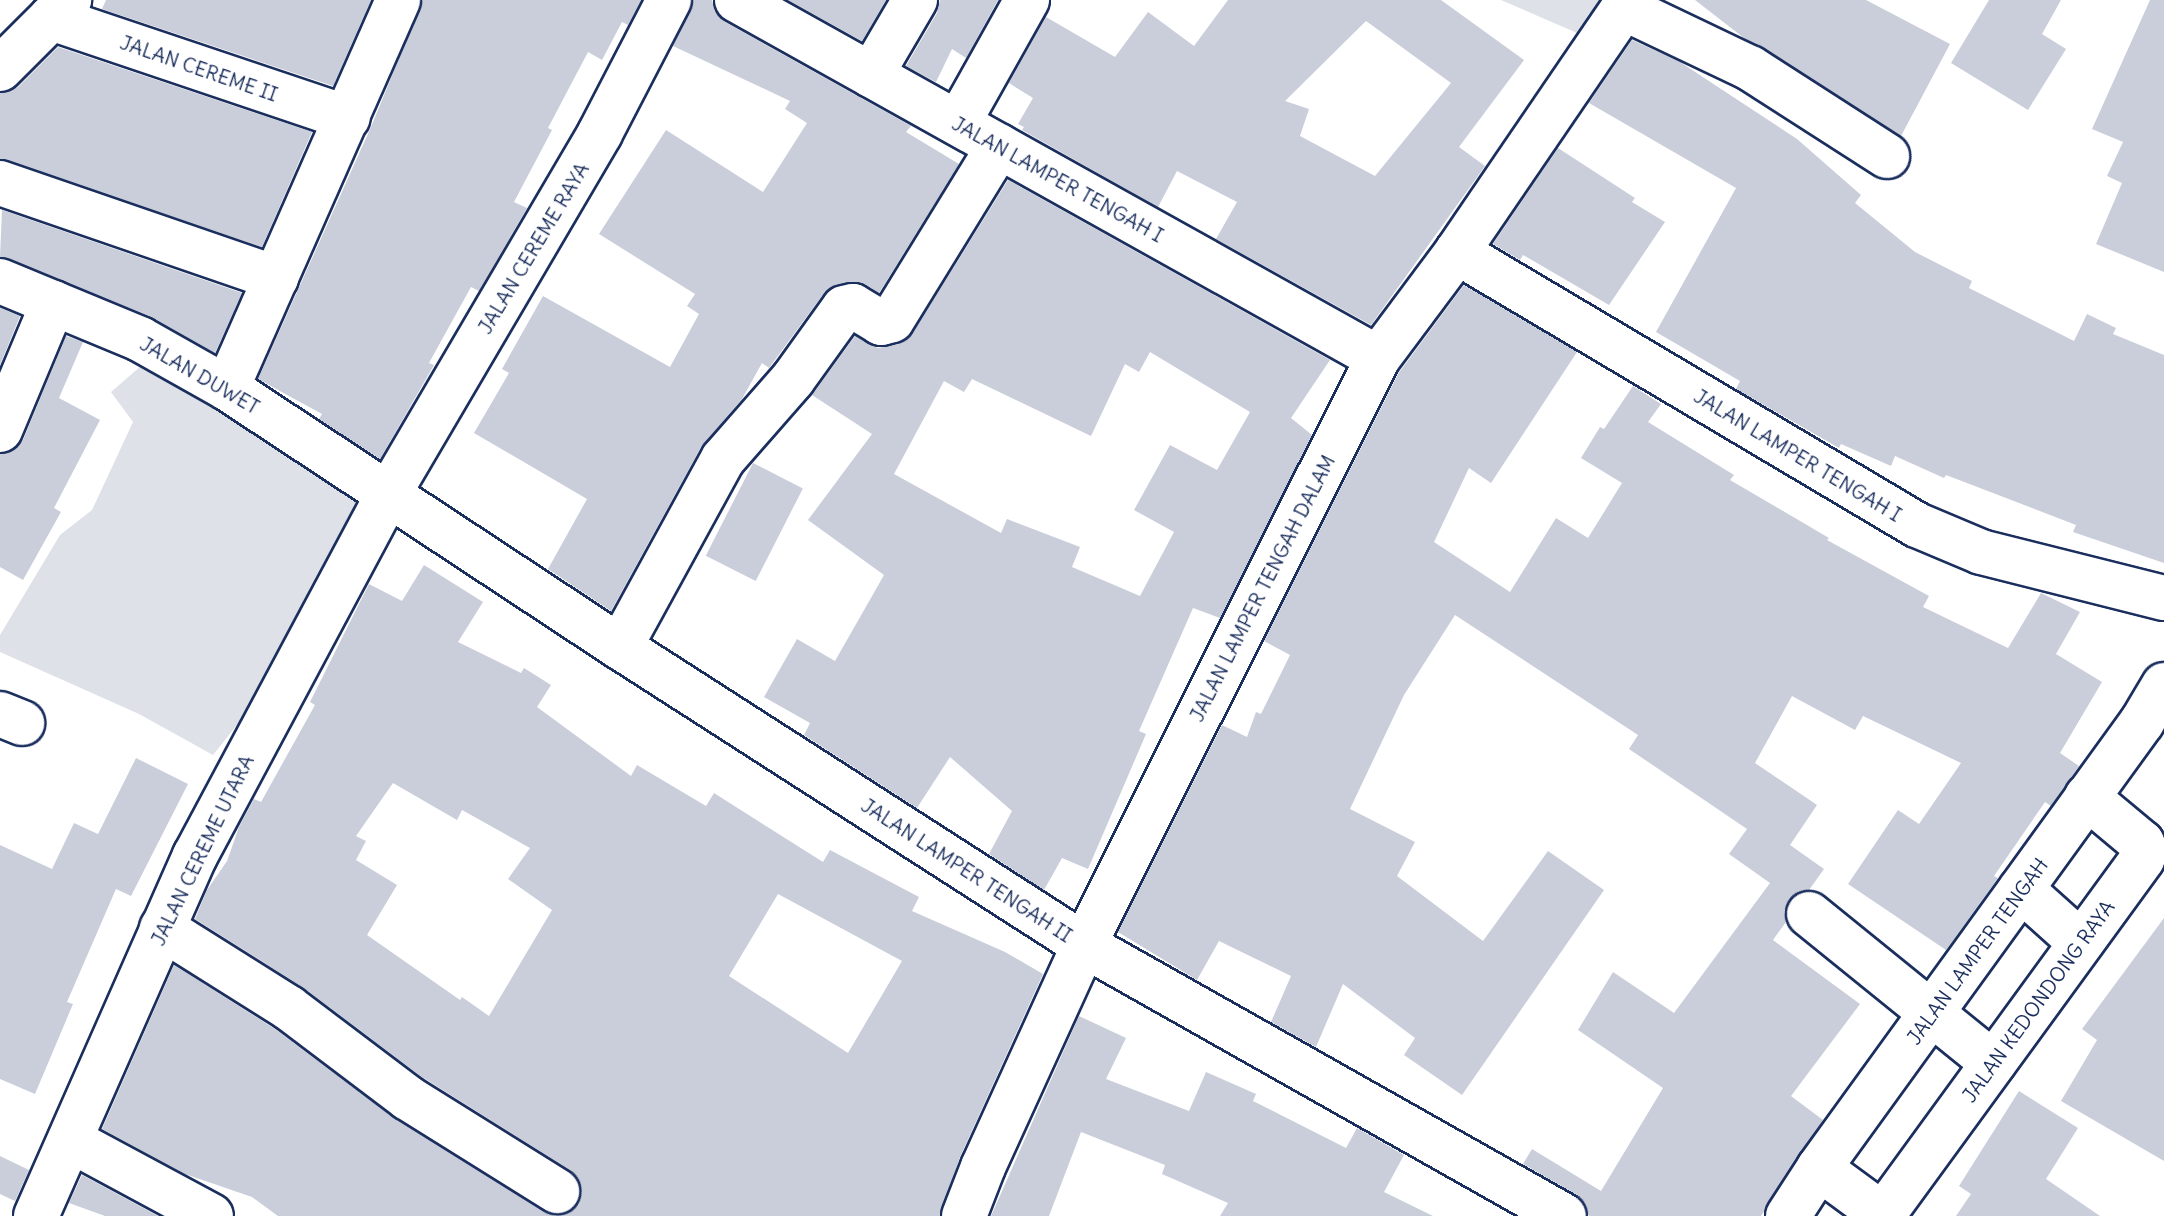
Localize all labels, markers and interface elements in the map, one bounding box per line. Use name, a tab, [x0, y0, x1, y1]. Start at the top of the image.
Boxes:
street label: JALAN CEREME II	[117, 30, 281, 106]
street label: JALAN LAMPER TENGAH I	[948, 111, 1168, 247]
street label: JALAN CEREME RAYA	[472, 158, 594, 338]
street label: JALAN DUWET	[136, 331, 264, 419]
street label: JALAN LAMPER TENGAH I	[1690, 383, 1906, 527]
street label: JALAN LAMPER TENGAH DALAM	[1184, 451, 1340, 725]
street label: JALAN CEREME UTARA	[145, 751, 259, 949]
street label: JALAN LAMPER TENGAH II	[857, 793, 1077, 947]
street label: JALAN LAMPER TENGAH	[1901, 853, 2053, 1049]
street label: JALAN KEDONDONG RAYA	[1957, 895, 2119, 1107]

